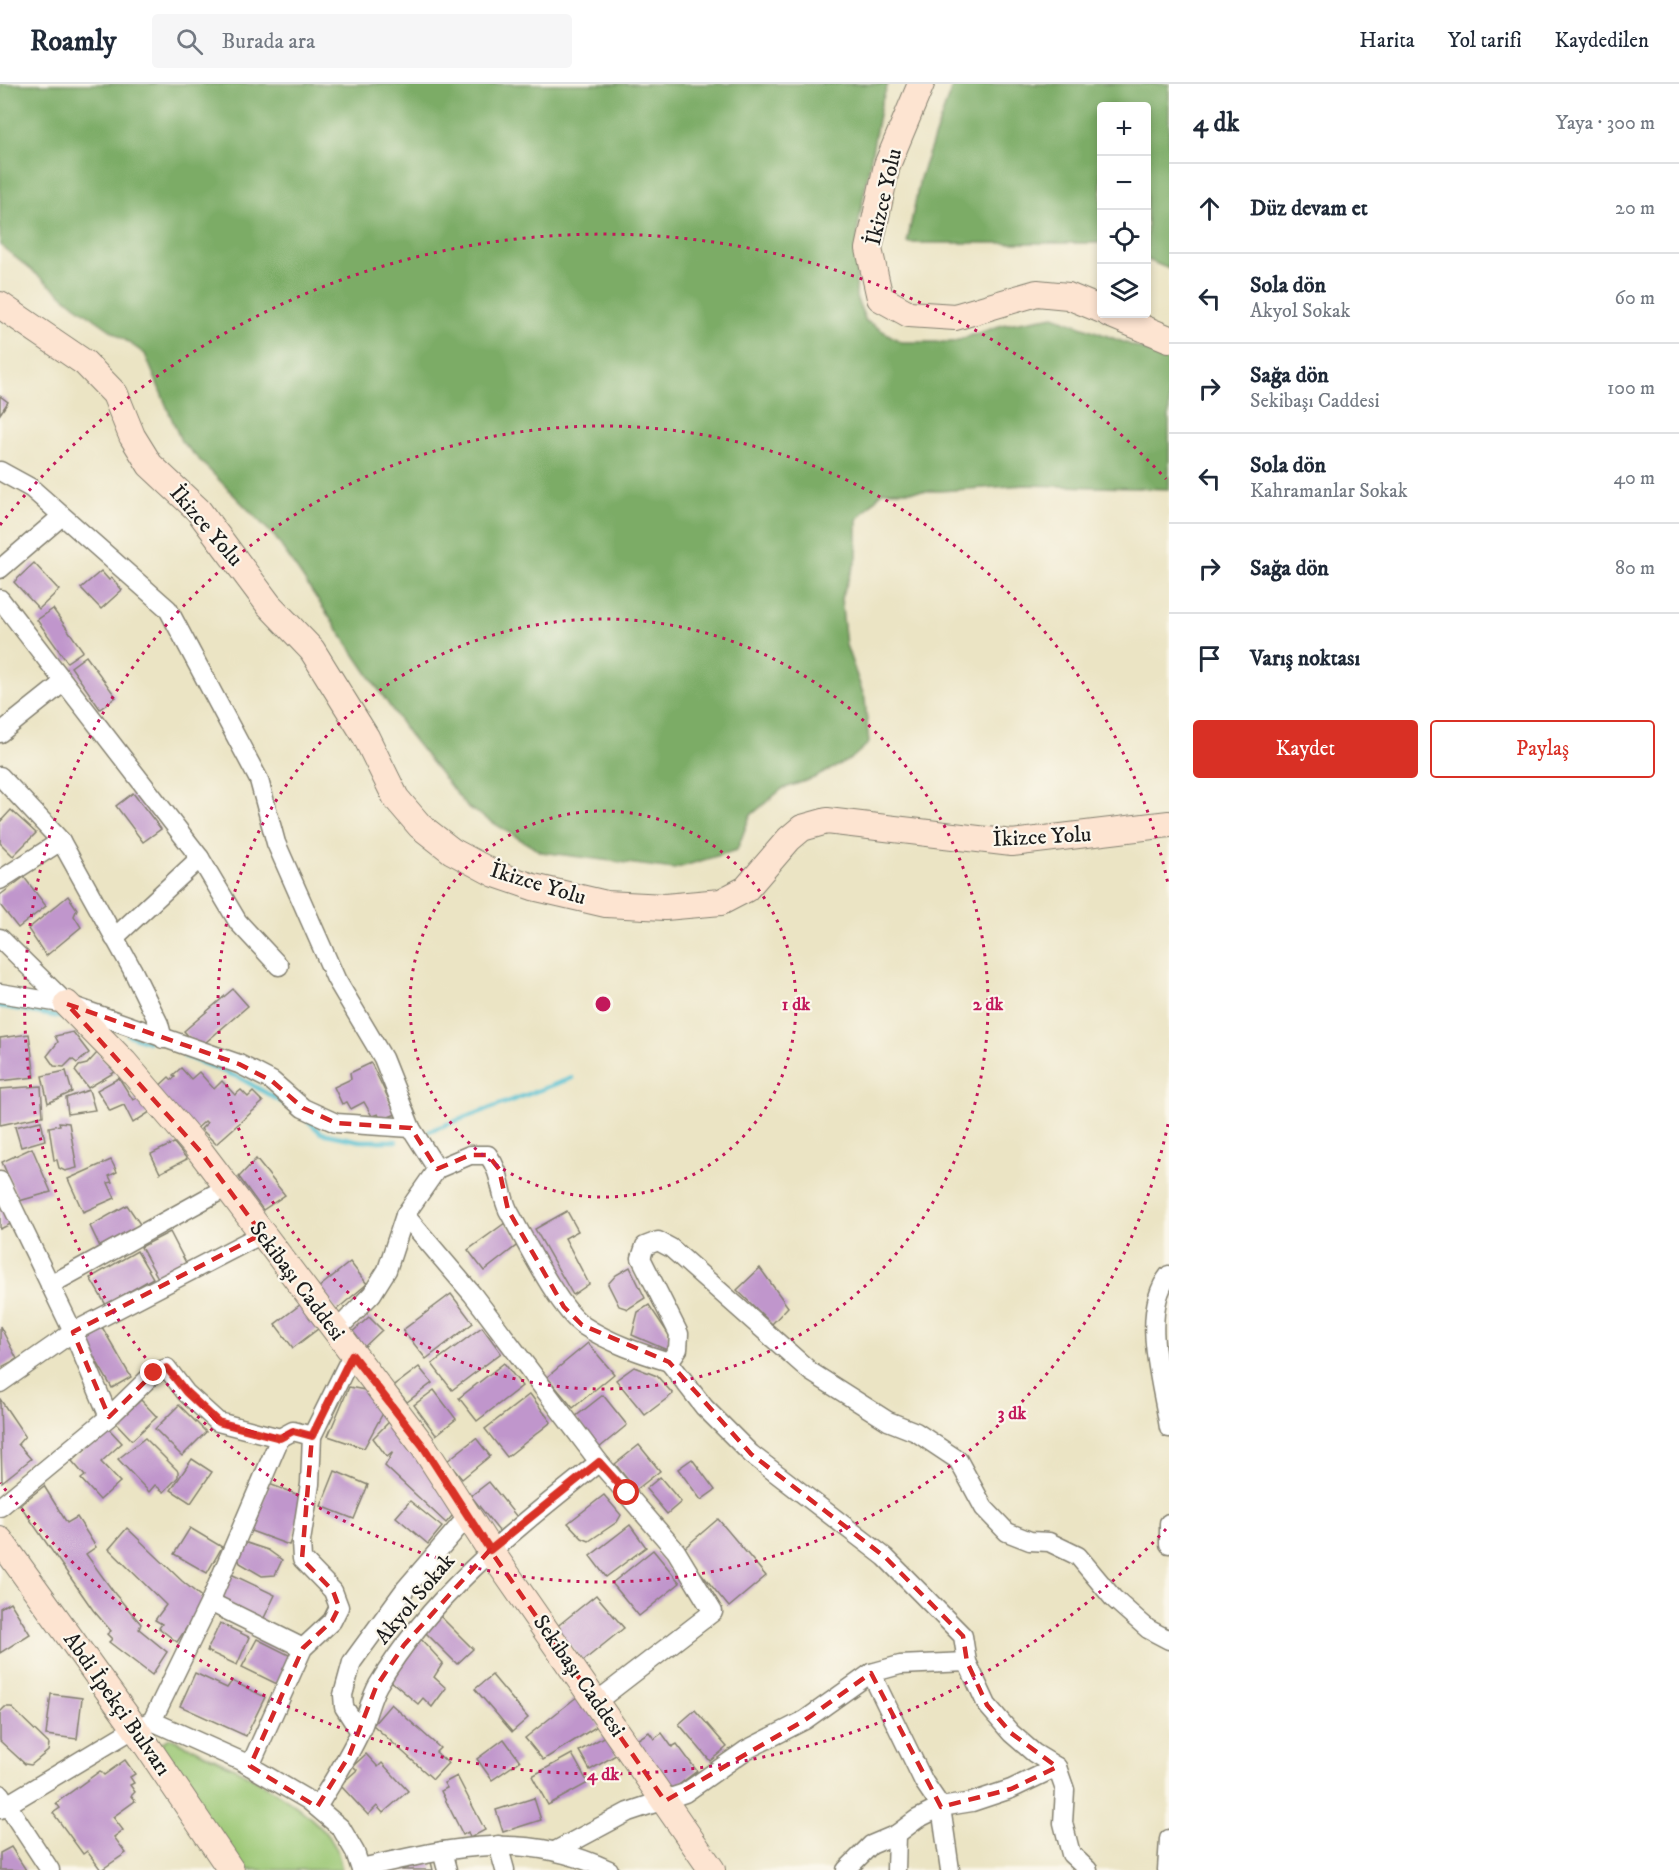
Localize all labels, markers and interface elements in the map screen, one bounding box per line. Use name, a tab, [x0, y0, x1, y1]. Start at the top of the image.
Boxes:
search box	[152, 14, 572, 68]
text: Roamly	[30, 24, 116, 59]
icon: search	[173, 25, 206, 58]
text: Burada ara	[221, 28, 315, 55]
text: Harita	[1359, 28, 1415, 54]
text: Yol tarifi	[1448, 28, 1522, 54]
text: Kaydedilen	[1555, 28, 1649, 54]
map controls	[1097, 102, 1151, 318]
button: +	[1097, 102, 1151, 156]
text: 4 dk	[1193, 107, 1239, 140]
text: Yaya · 300 m	[1556, 111, 1655, 136]
street label: İkizce Yolu	[860, 146, 908, 248]
button: −	[1097, 156, 1151, 210]
icon: ahead	[1193, 192, 1226, 225]
text: Düz devam et	[1250, 195, 1368, 222]
text: 20 m	[1615, 196, 1655, 221]
button: locate	[1097, 210, 1151, 264]
button: layers	[1097, 264, 1151, 318]
text: Sola dön	[1250, 272, 1326, 299]
icon: left	[1193, 282, 1226, 315]
text: 60 m	[1615, 286, 1655, 311]
text: Akyol Sokak	[1250, 299, 1350, 324]
text: Sağa dön	[1250, 362, 1329, 389]
icon: right	[1193, 372, 1226, 405]
text: 100 m	[1607, 376, 1655, 401]
text: Sekibaşı Caddesi	[1250, 389, 1380, 414]
text: Sola dön	[1250, 452, 1326, 479]
icon: left	[1193, 462, 1226, 495]
text: 40 m	[1613, 466, 1655, 491]
text: Kahramanlar Sokak	[1250, 479, 1408, 504]
street label: İkizce Yolu	[163, 480, 249, 572]
icon: right	[1193, 552, 1226, 585]
text: Sağa dön	[1250, 555, 1329, 582]
text: 80 m	[1615, 556, 1655, 581]
icon: arrive	[1193, 642, 1226, 675]
text: Varış noktası	[1250, 645, 1360, 672]
button: Kaydet	[1193, 720, 1418, 778]
button: Paylaş	[1430, 720, 1655, 778]
street label: İkizce Yolu	[992, 821, 1092, 853]
street label: İkizce Yolu	[487, 857, 589, 911]
centre of rings	[593, 994, 613, 1014]
text: 1 dk	[782, 994, 811, 1016]
text: 2 dk	[973, 994, 1004, 1016]
street label: Sekibaşı Caddesi	[243, 1216, 351, 1346]
route end	[140, 1359, 166, 1385]
text: 3 dk	[998, 1403, 1027, 1425]
route start	[613, 1479, 639, 1505]
street label: Akyol Sokak	[369, 1548, 461, 1650]
street label: Sekibaşı Caddesi	[527, 1610, 631, 1742]
street label: Abdi İpekçi Bulvarı	[57, 1627, 177, 1781]
text: 4 dk	[586, 1764, 620, 1786]

